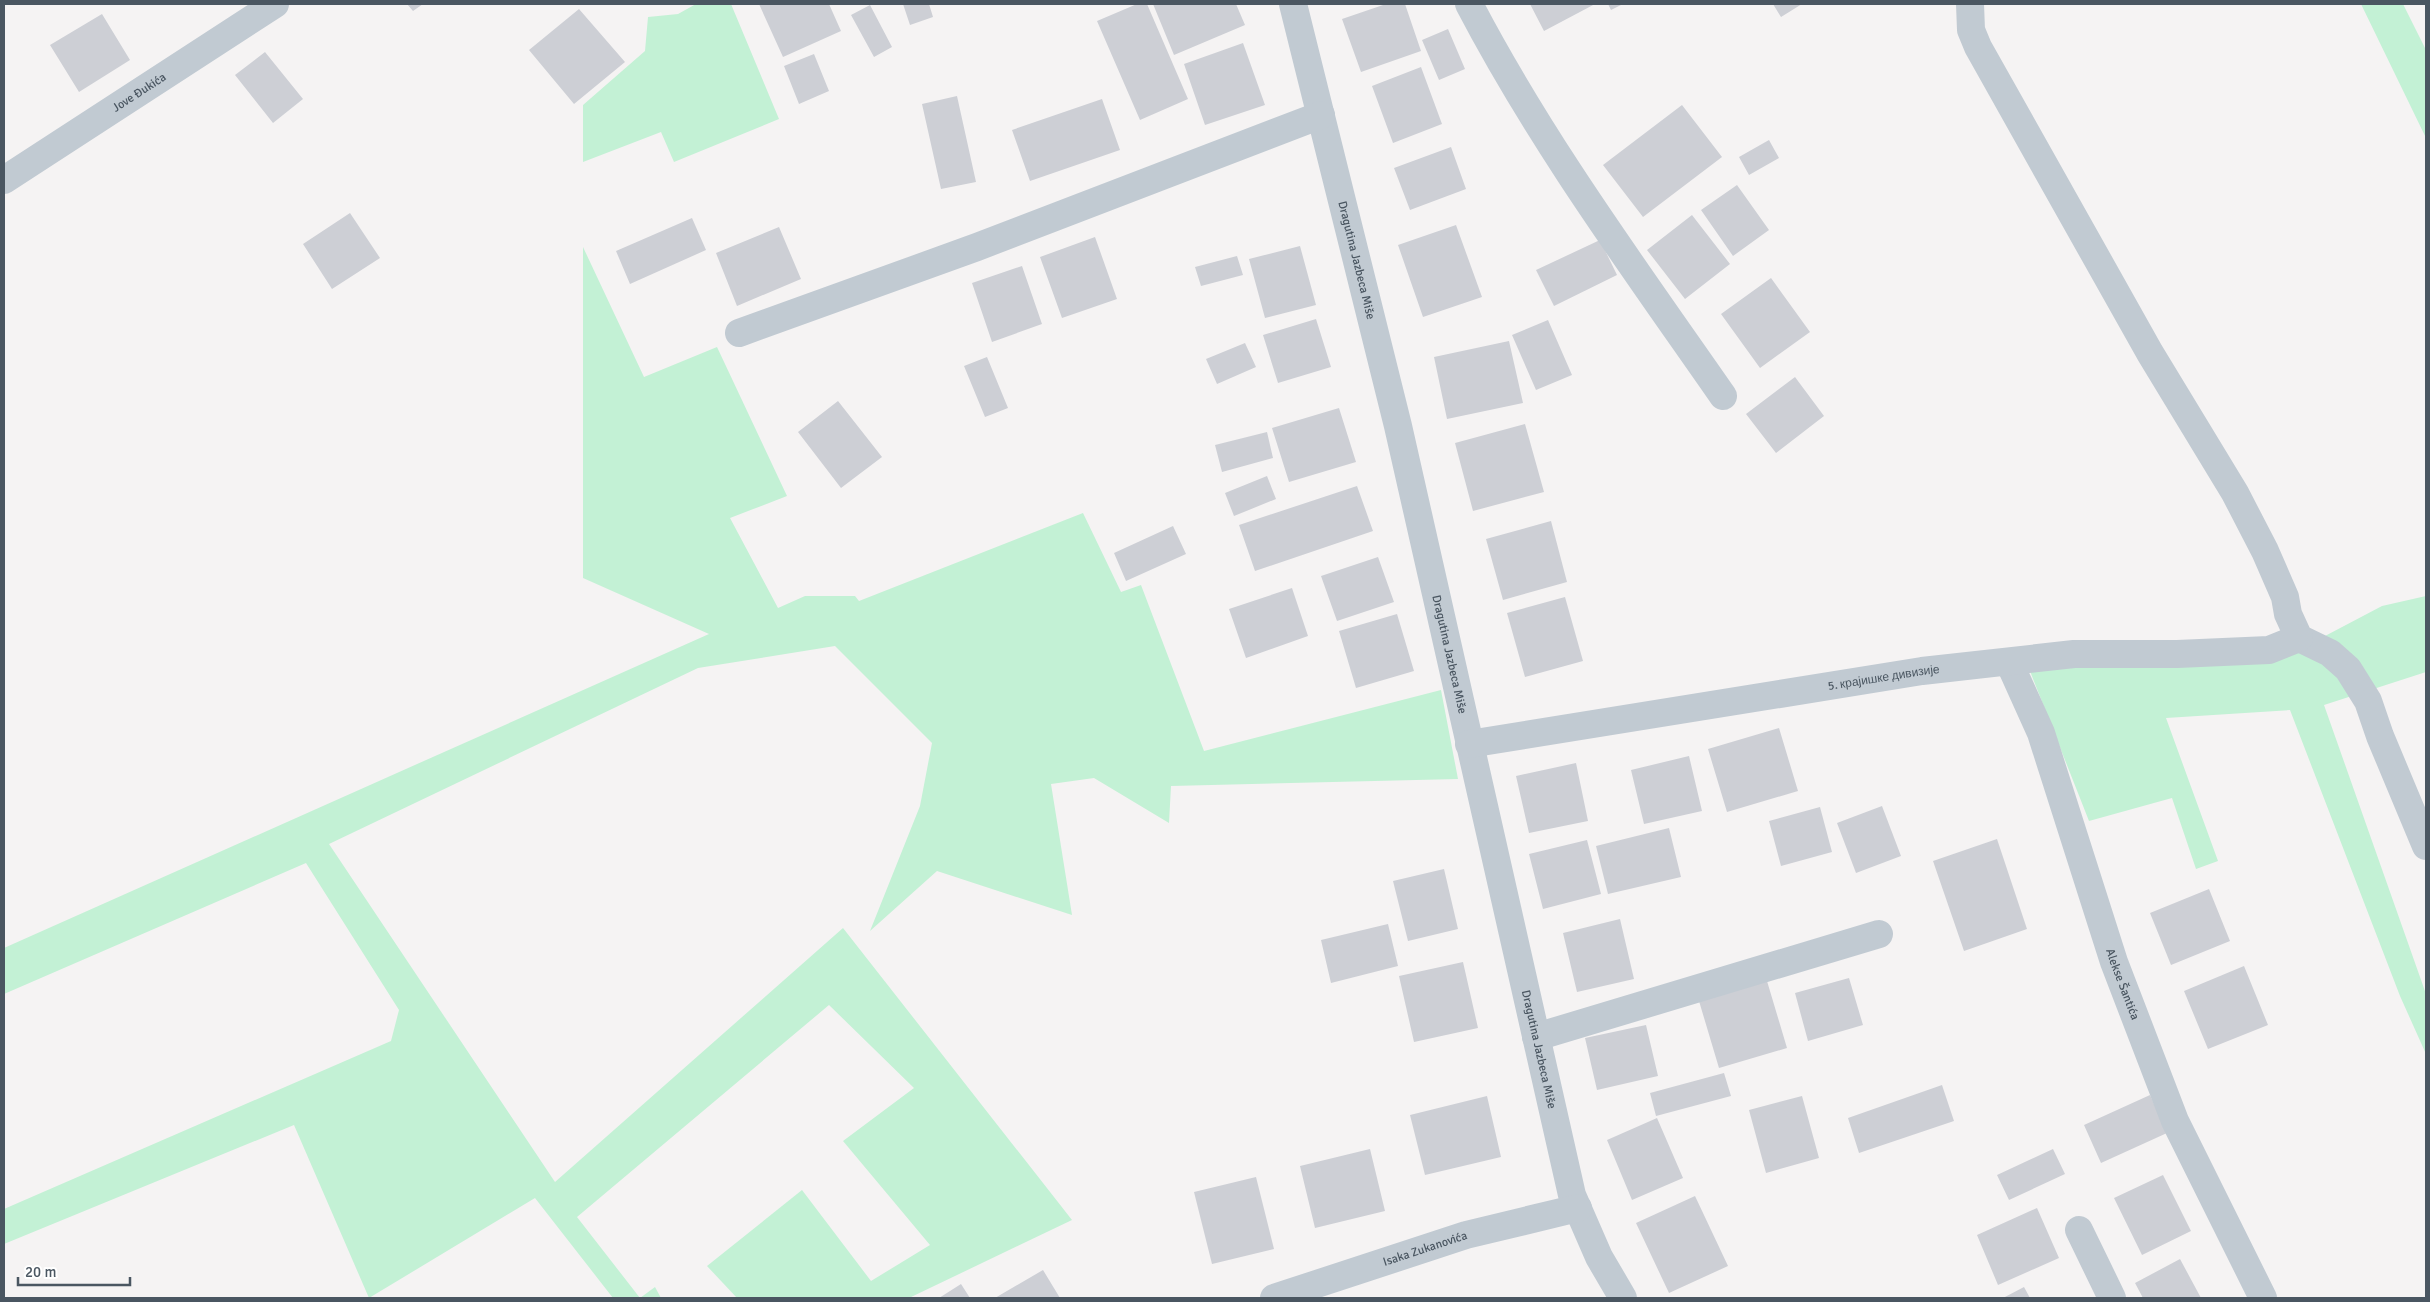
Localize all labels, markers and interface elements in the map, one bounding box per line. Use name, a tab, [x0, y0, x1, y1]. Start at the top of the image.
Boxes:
street label: Jove Đukića	[110, 70, 169, 116]
street label: Dragutina Jazbeca Miše	[1334, 200, 1378, 321]
street label: Dragutina Jazbeca Miše	[1428, 594, 1470, 715]
street label: 5. крајишке дивизије	[1827, 662, 1941, 694]
street label: Alekse Šantića	[2102, 947, 2143, 1022]
street label: Dragutina Jazbeca Miše	[1518, 989, 1559, 1110]
street label: Isaka Zukanovića	[1381, 1228, 1469, 1270]
scale bar	[18, 1254, 130, 1286]
text: 20 m	[25, 1263, 56, 1281]

